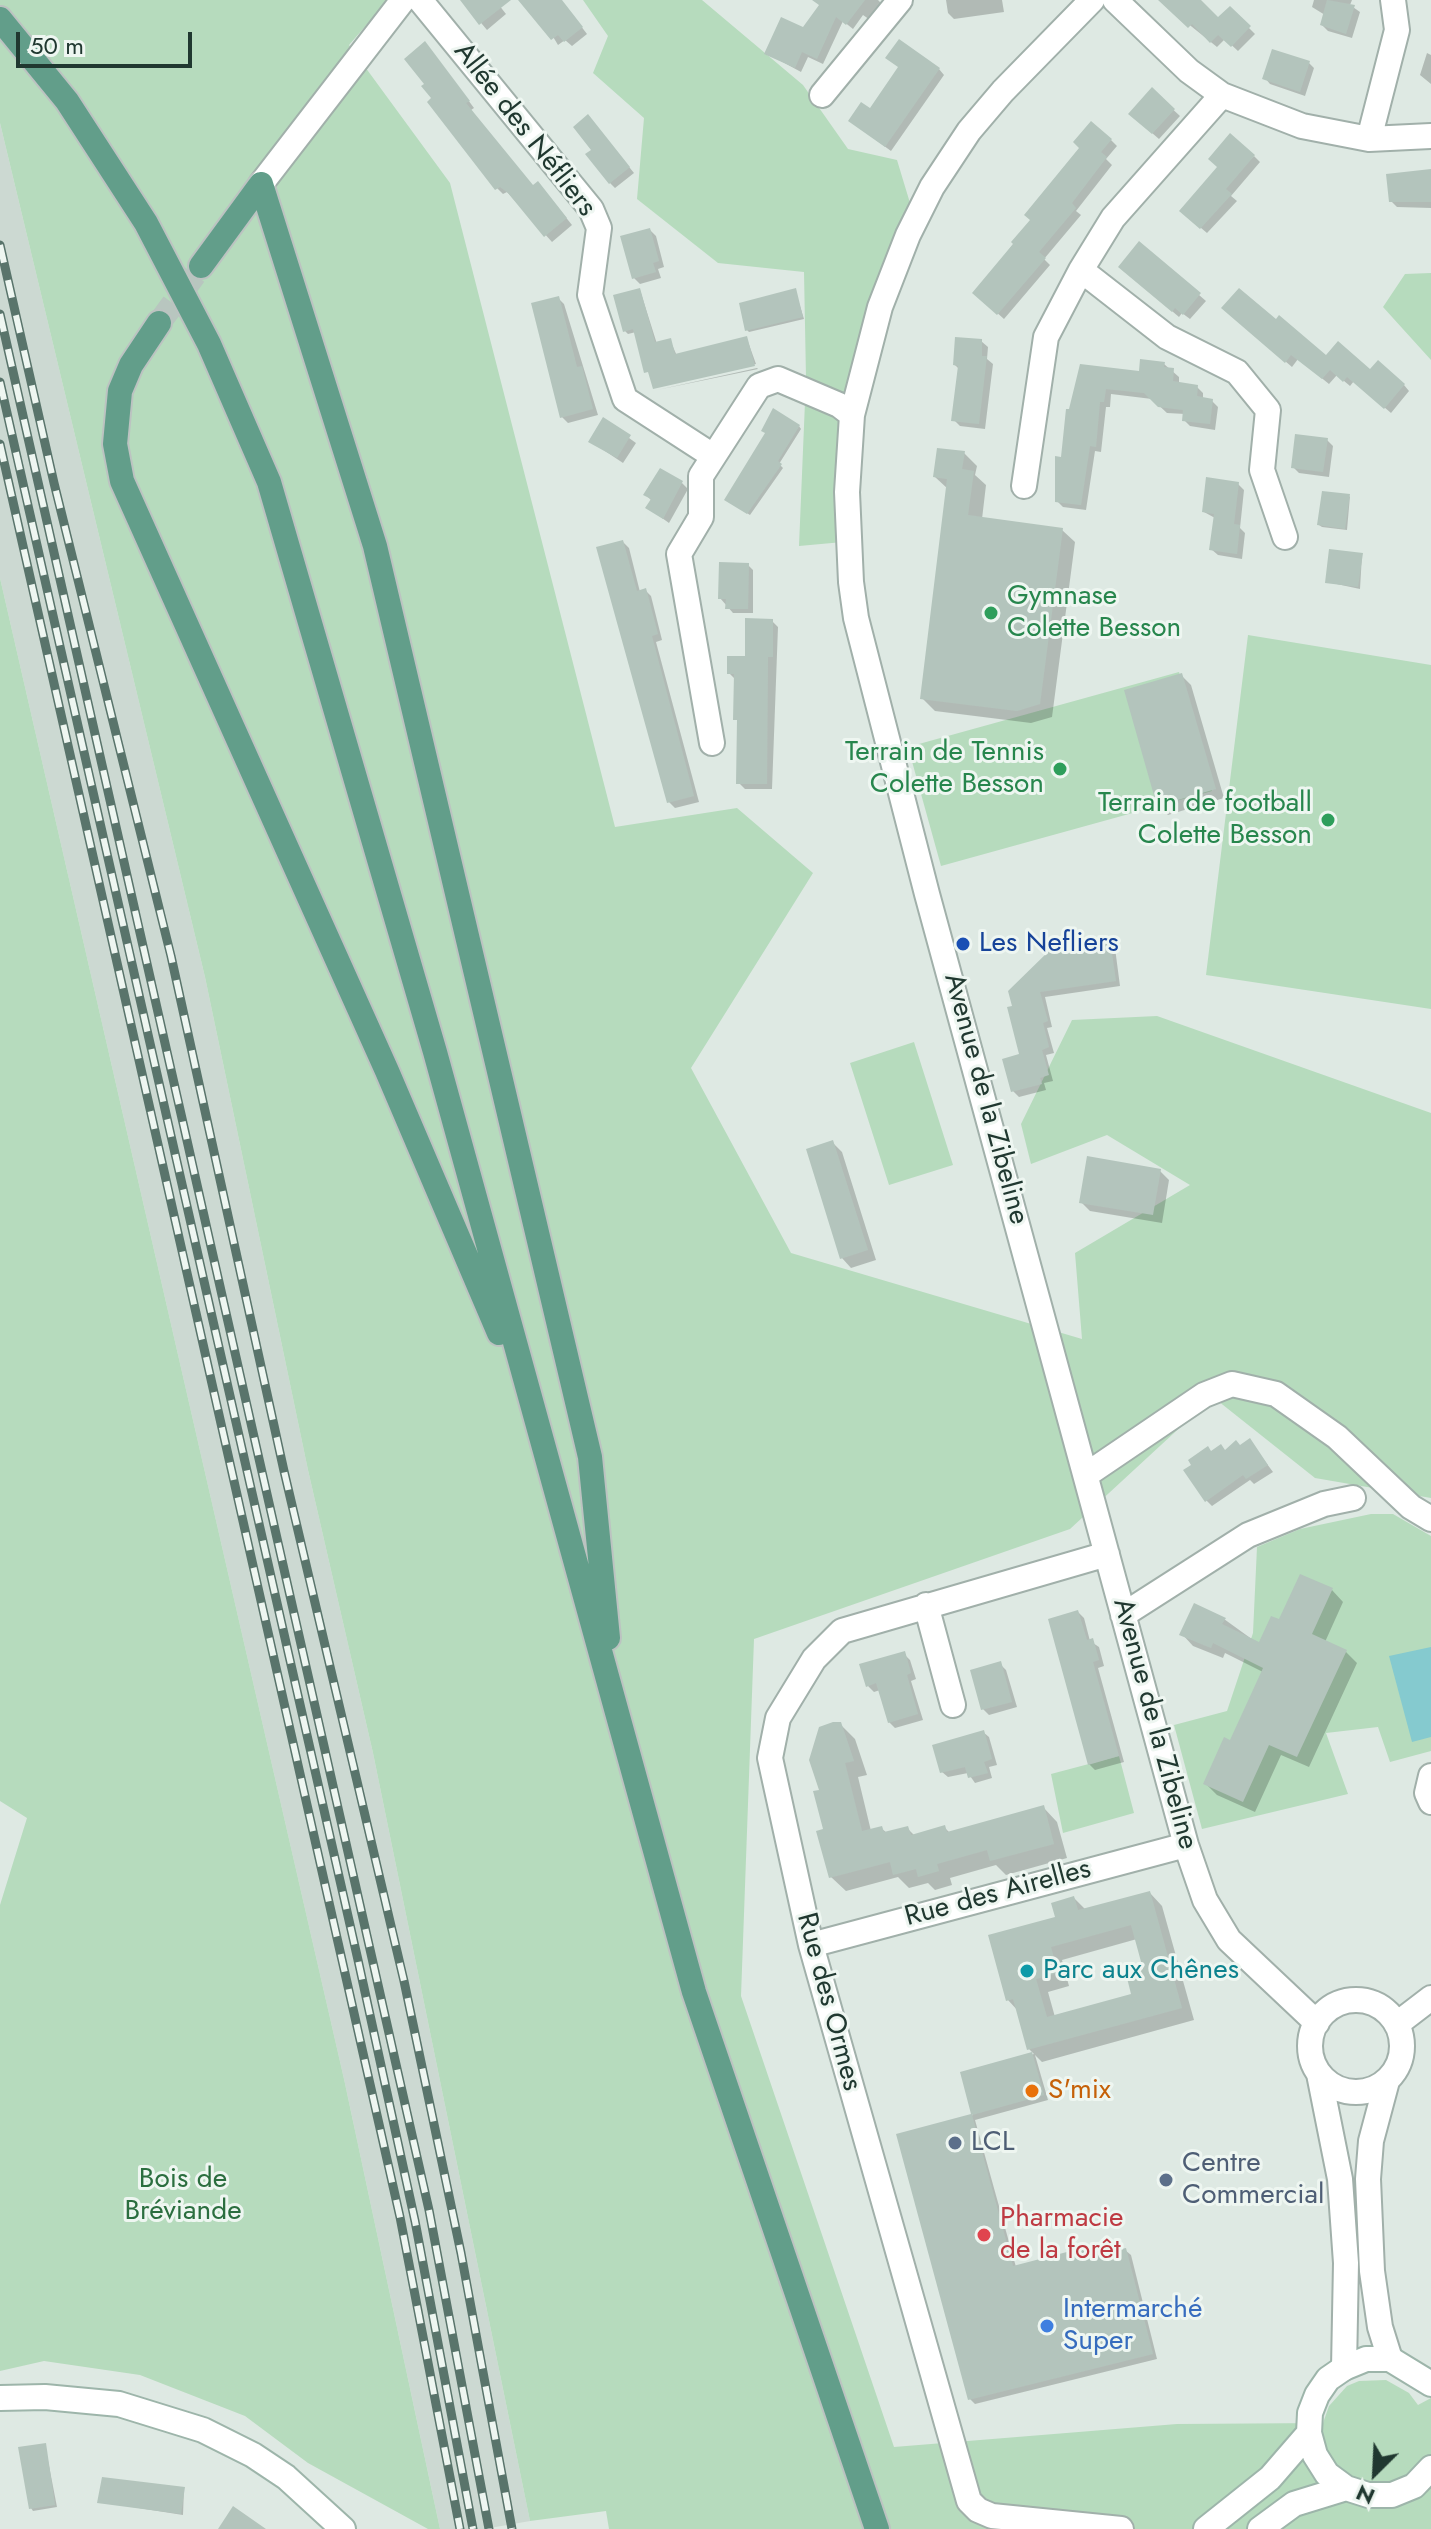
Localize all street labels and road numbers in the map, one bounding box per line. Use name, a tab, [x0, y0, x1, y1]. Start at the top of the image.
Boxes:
street label: Allée des Néfliers	[446, 36, 602, 224]
street label: Avenue de la Zibeline	[935, 970, 1035, 1228]
street label: Avenue de la Zibeline	[1104, 1595, 1204, 1853]
street label: Rue des Airelles	[901, 1853, 1095, 1935]
street label: Rue des Ormes	[788, 1909, 868, 2095]

